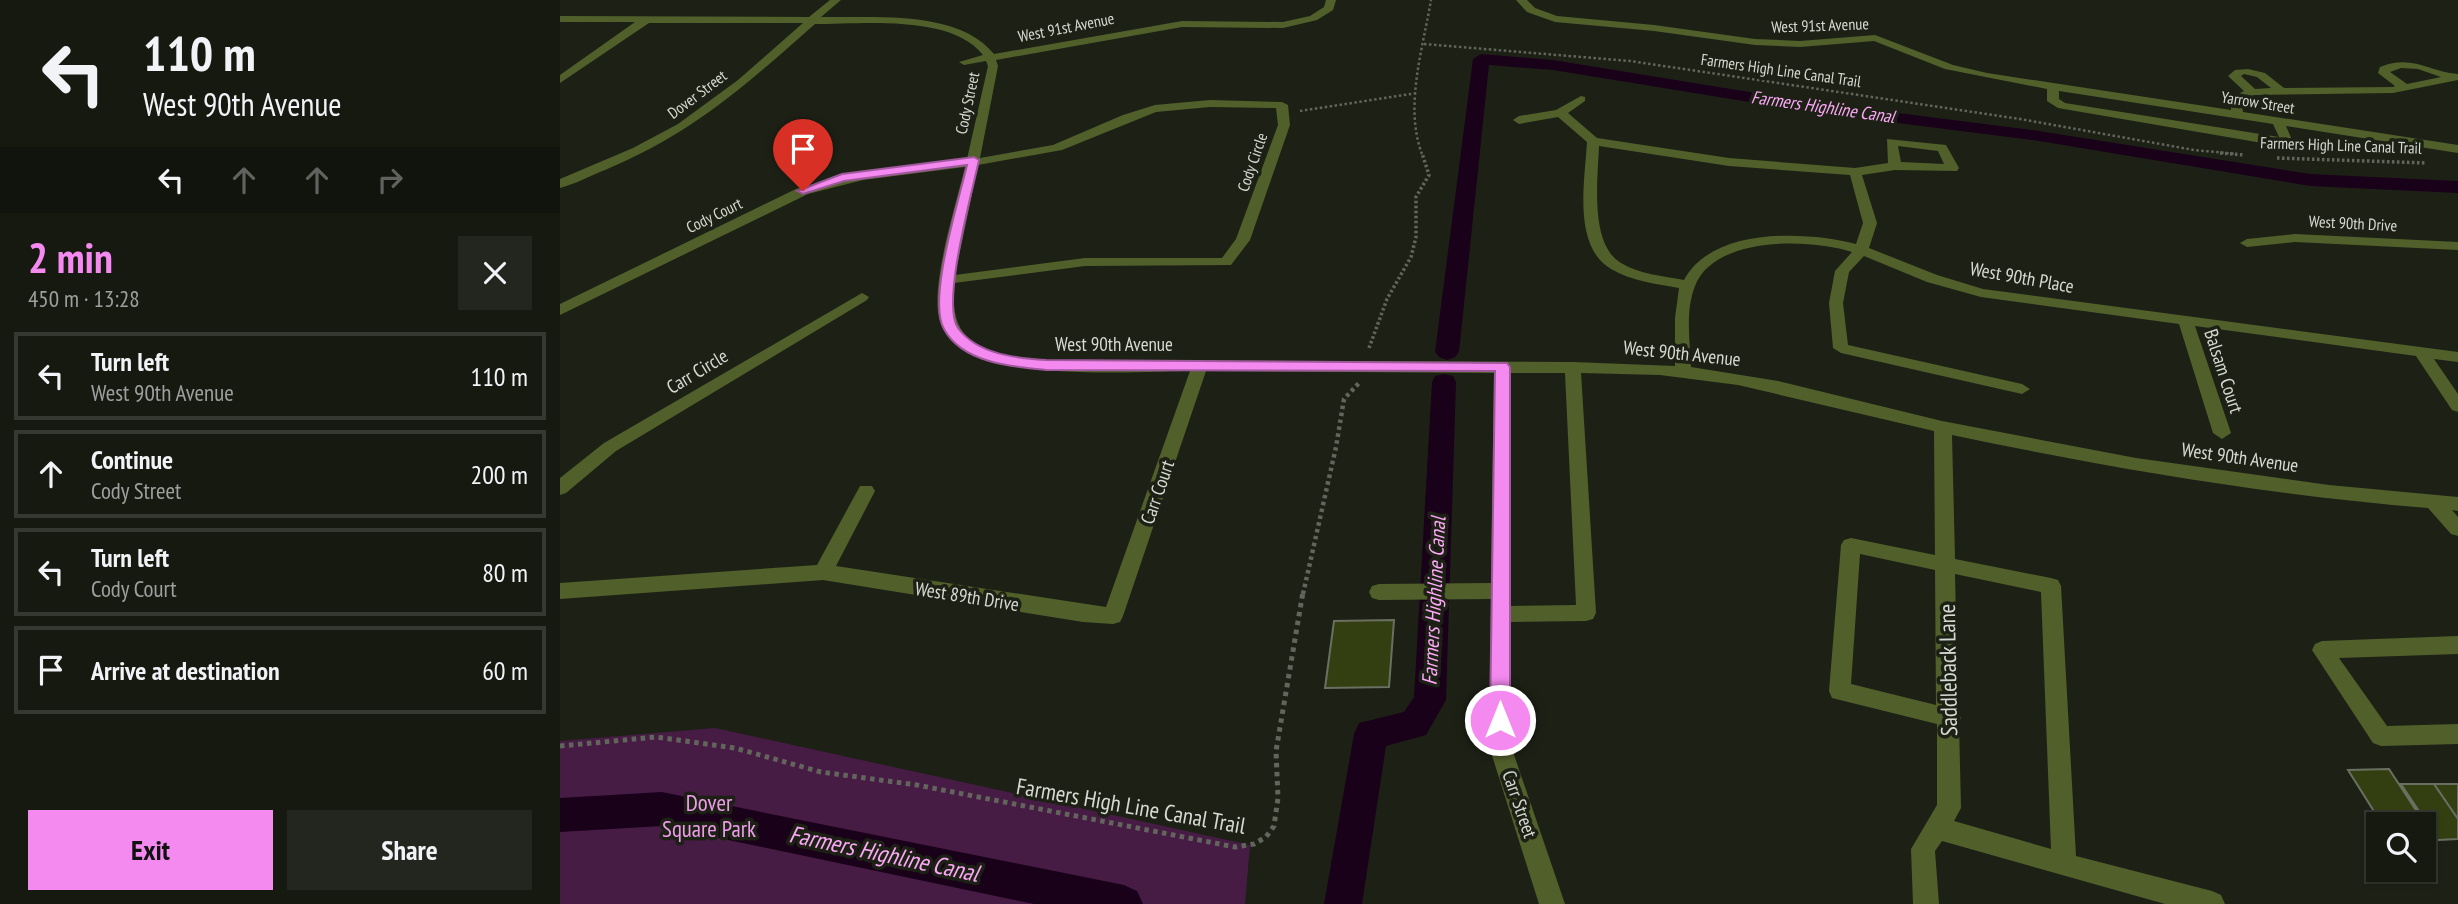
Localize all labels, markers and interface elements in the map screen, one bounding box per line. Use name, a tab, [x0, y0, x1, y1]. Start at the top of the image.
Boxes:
street label: West 91st Avenue	[1016, 8, 1116, 46]
street label: West 91st Avenue	[1771, 13, 1869, 37]
text: 110 m	[143, 21, 256, 85]
icon: left	[28, 28, 119, 119]
street label: Farmers High Line Canal Trail	[1700, 49, 1863, 91]
street label: Dover Street	[663, 65, 731, 123]
street label: Cody Street	[951, 70, 983, 136]
text: West 90th Avenue	[143, 83, 342, 125]
water label: Farmers Highline Canal	[1750, 85, 1898, 128]
street label: Yarrow Street	[2220, 86, 2297, 118]
pin	[773, 119, 833, 191]
icon: arrive	[784, 130, 822, 168]
street label: Cody Circle	[1233, 130, 1271, 194]
street label: Farmers High Line Canal Trail	[2260, 132, 2422, 158]
icon: left	[152, 161, 190, 199]
icon: ahead	[225, 161, 263, 199]
icon: ahead	[298, 161, 336, 199]
icon: right	[371, 161, 409, 199]
street label: Cody Court	[683, 193, 746, 237]
street label: West 90th Drive	[2308, 211, 2398, 235]
text: 2 min	[28, 230, 113, 285]
button: close	[458, 236, 532, 310]
street label: West 90th Place	[1968, 256, 2076, 298]
text: 450 m · 13:28	[28, 284, 140, 313]
street label: Balsam Court	[2199, 326, 2249, 417]
street label: West 90th Avenue	[1055, 332, 1173, 356]
street label: West 90th Avenue	[1622, 335, 1742, 371]
street label: Carr Circle	[662, 343, 732, 399]
text: Turn left	[91, 345, 169, 378]
icon: left	[32, 357, 70, 395]
text: 110 m	[470, 360, 528, 393]
text: West 90th Avenue	[91, 378, 234, 407]
street label: West 90th Avenue	[2180, 437, 2300, 477]
text: Continue	[91, 443, 173, 476]
icon: ahead	[32, 455, 70, 493]
street label: Carr Court	[1135, 456, 1179, 527]
text: 200 m	[470, 458, 528, 491]
text: Cody Street	[91, 476, 181, 505]
water label: Farmers Highline Canal	[1416, 514, 1452, 686]
text: Turn left	[91, 541, 169, 574]
icon: left	[32, 553, 70, 591]
text: 80 m	[482, 556, 528, 589]
text: Cody Court	[91, 574, 177, 603]
street label: West 89th Drive	[913, 576, 1021, 616]
street label: Saddleback Lane	[1932, 604, 1963, 736]
icon: arrive	[32, 651, 70, 689]
text: Arrive at destination	[91, 654, 280, 687]
text: 60 m	[482, 654, 528, 687]
position arrow	[1463, 683, 1537, 757]
street label: Carr Street	[1497, 767, 1543, 842]
street label: Farmers High Line Canal Trail	[1014, 771, 1249, 840]
park label: Dover Square Park	[662, 788, 756, 843]
button: Exit	[28, 810, 273, 890]
button: Share	[287, 810, 532, 890]
map controls	[2366, 812, 2436, 882]
button: search	[2366, 812, 2436, 882]
water label: Farmers Highline Canal	[787, 818, 984, 889]

